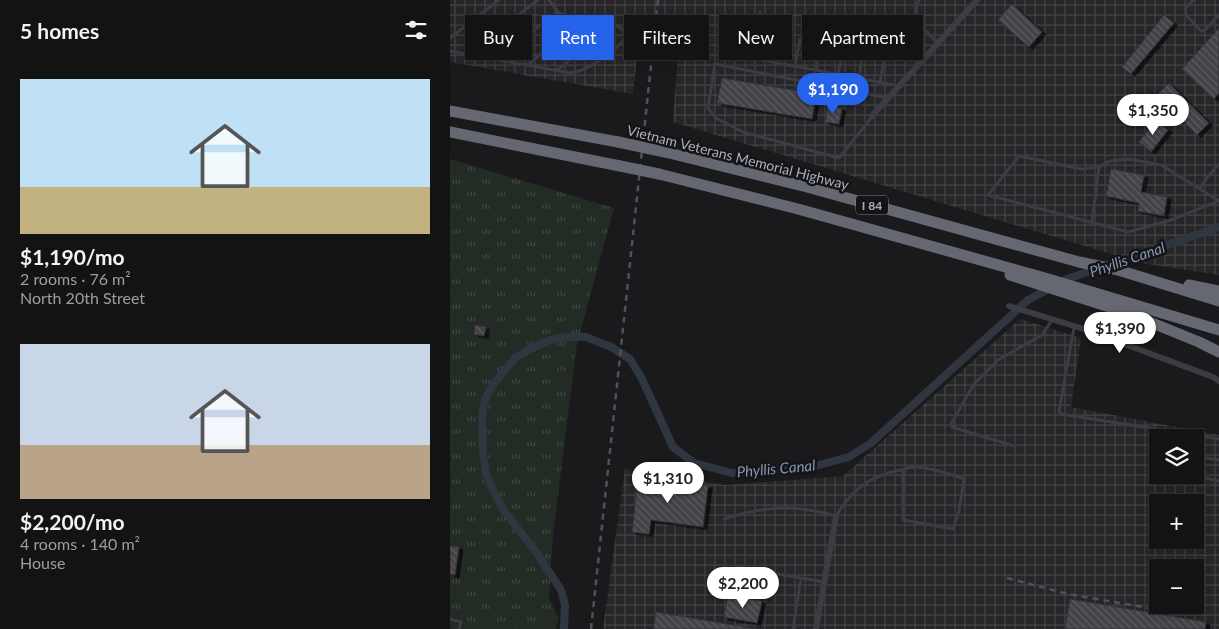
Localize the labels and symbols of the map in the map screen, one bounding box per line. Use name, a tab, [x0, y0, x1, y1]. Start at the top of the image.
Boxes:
pin: $1,190	[792, 72, 874, 115]
pin: $1,350	[1112, 94, 1194, 136]
street label: Vietnam Veterans Memorial Highway	[625, 121, 851, 193]
road number: I 84	[856, 196, 888, 214]
water label: Phyllis Canal	[1087, 237, 1168, 280]
pin: $1,390	[1079, 312, 1161, 354]
water label: Phyllis Canal	[736, 456, 817, 480]
pin: $1,310	[627, 462, 709, 504]
pin: $2,200	[702, 566, 784, 609]

